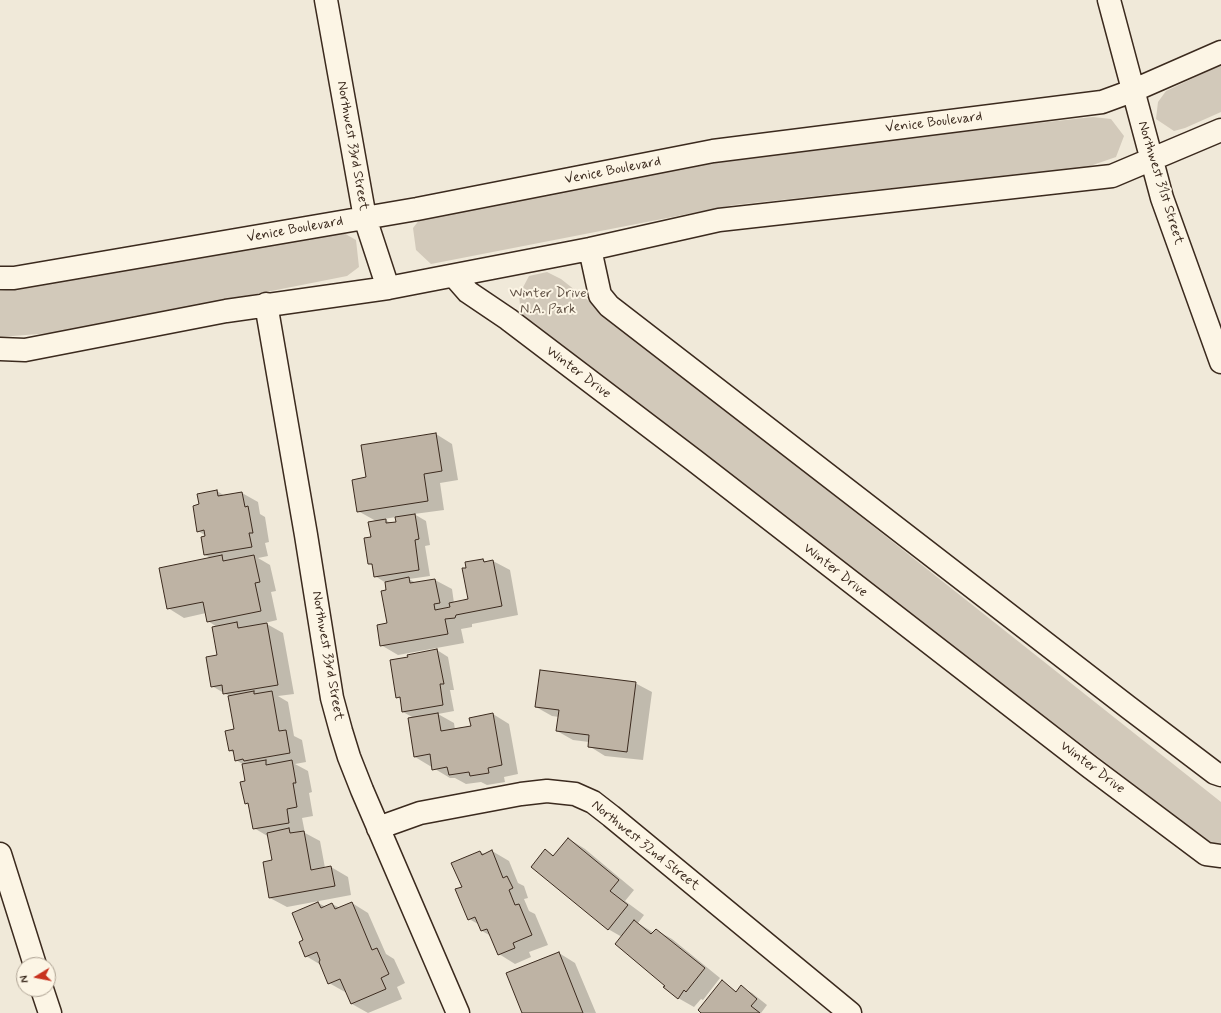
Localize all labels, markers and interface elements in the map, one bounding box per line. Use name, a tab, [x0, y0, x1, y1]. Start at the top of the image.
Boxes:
street label: Northwest 33rd Street	[332, 80, 372, 212]
street label: Venice Boulevard	[884, 109, 984, 137]
street label: Northwest 31st Street	[1133, 119, 1187, 247]
street label: Venice Boulevard	[563, 153, 663, 189]
street label: Venice Boulevard	[245, 213, 345, 247]
park label: Winter Drive N.A. Park	[510, 286, 586, 318]
street label: Winter Drive	[542, 343, 614, 403]
street label: Winter Drive	[799, 541, 871, 601]
street label: Northwest 33rd Street	[307, 590, 347, 722]
street label: Winter Drive	[1056, 738, 1128, 798]
street label: Northwest 32nd Street	[588, 797, 702, 895]
north arrow	[16, 957, 56, 997]
text: N	[18, 974, 33, 984]

